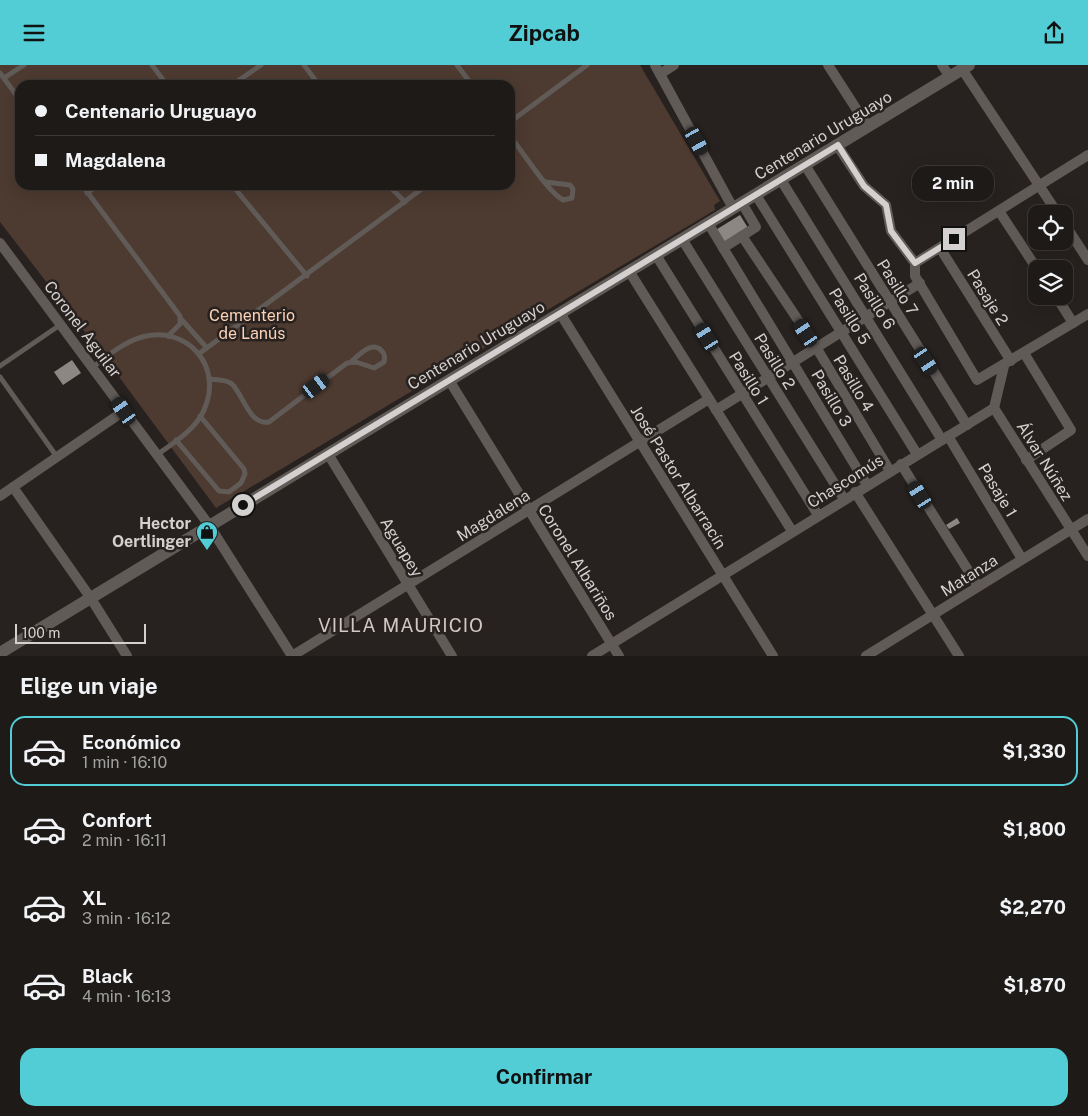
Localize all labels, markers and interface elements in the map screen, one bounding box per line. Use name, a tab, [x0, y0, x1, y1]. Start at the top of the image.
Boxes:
icon: menu	[20, 19, 48, 47]
icon: share	[1040, 19, 1068, 47]
text: Zipcab	[508, 20, 580, 46]
street label: Centenario Uruguayo	[751, 87, 895, 184]
text: Centenario Uruguayo	[65, 100, 257, 122]
car	[683, 124, 710, 158]
text: Magdalena	[65, 149, 166, 171]
callout: 2 min	[913, 166, 995, 201]
text: 2 min	[932, 174, 974, 193]
map controls	[1028, 205, 1073, 305]
button: locate	[1028, 205, 1073, 250]
route end	[943, 228, 965, 250]
street label: Pasillo 7	[873, 256, 922, 319]
button: layers	[1028, 260, 1073, 305]
street label: Pasaje 2	[963, 266, 1012, 329]
street label: Pasillo 6	[850, 270, 899, 333]
street label: Coronel Aguilar	[40, 277, 125, 382]
street label: Pasillo 5	[825, 284, 874, 348]
street label: Centenario Uruguayo	[404, 297, 548, 394]
park label: Cementerio de Lanús	[209, 306, 295, 343]
car	[791, 316, 820, 350]
car	[692, 320, 721, 354]
street label: Pasillo 2	[750, 330, 799, 393]
car	[911, 344, 940, 378]
street label: Pasillo 1	[725, 348, 772, 408]
street label: Pasillo 4	[829, 351, 878, 415]
street label: Pasillo 3	[807, 366, 856, 430]
car	[299, 371, 332, 401]
car	[109, 394, 138, 428]
street label: José Pastor Albarracín	[627, 402, 730, 552]
street label: Álvar Núñez	[1013, 418, 1077, 505]
street label: Chascomús	[804, 451, 887, 512]
street label: Pasaje 1	[974, 460, 1021, 521]
car	[905, 478, 934, 512]
street label: Magdalena	[453, 485, 533, 545]
route start	[232, 494, 254, 516]
street label: Coronel Albariños	[534, 501, 621, 624]
place label: Hector Oertlinger	[112, 514, 191, 551]
street label: Aguapey	[376, 514, 427, 581]
shop icon: Hector Oertlinger	[195, 520, 219, 551]
street label: Matanza	[937, 551, 1001, 600]
district label: VILLA MAURICIO	[318, 614, 484, 636]
scale bar	[15, 621, 146, 644]
text: 100 m	[22, 625, 60, 641]
text: Elige un viaje	[20, 673, 158, 699]
icon: car	[22, 729, 67, 774]
text: Económico	[82, 731, 181, 753]
text: $1,330	[1002, 740, 1066, 762]
text: 1 min · 16:10	[82, 753, 167, 772]
icon: car	[22, 807, 67, 852]
text: Confort	[82, 809, 152, 831]
text: $1,800	[1003, 818, 1066, 840]
text: 2 min · 16:11	[82, 831, 167, 850]
icon: car	[22, 885, 67, 930]
text: XL	[82, 887, 107, 909]
text: $2,270	[999, 896, 1066, 918]
text: 3 min · 16:12	[82, 909, 171, 928]
icon: car	[22, 963, 67, 1008]
text: Black	[82, 965, 133, 987]
text: $1,870	[1003, 974, 1066, 996]
text: 4 min · 16:13	[82, 987, 171, 1006]
button: Confirmar	[20, 1048, 1068, 1106]

